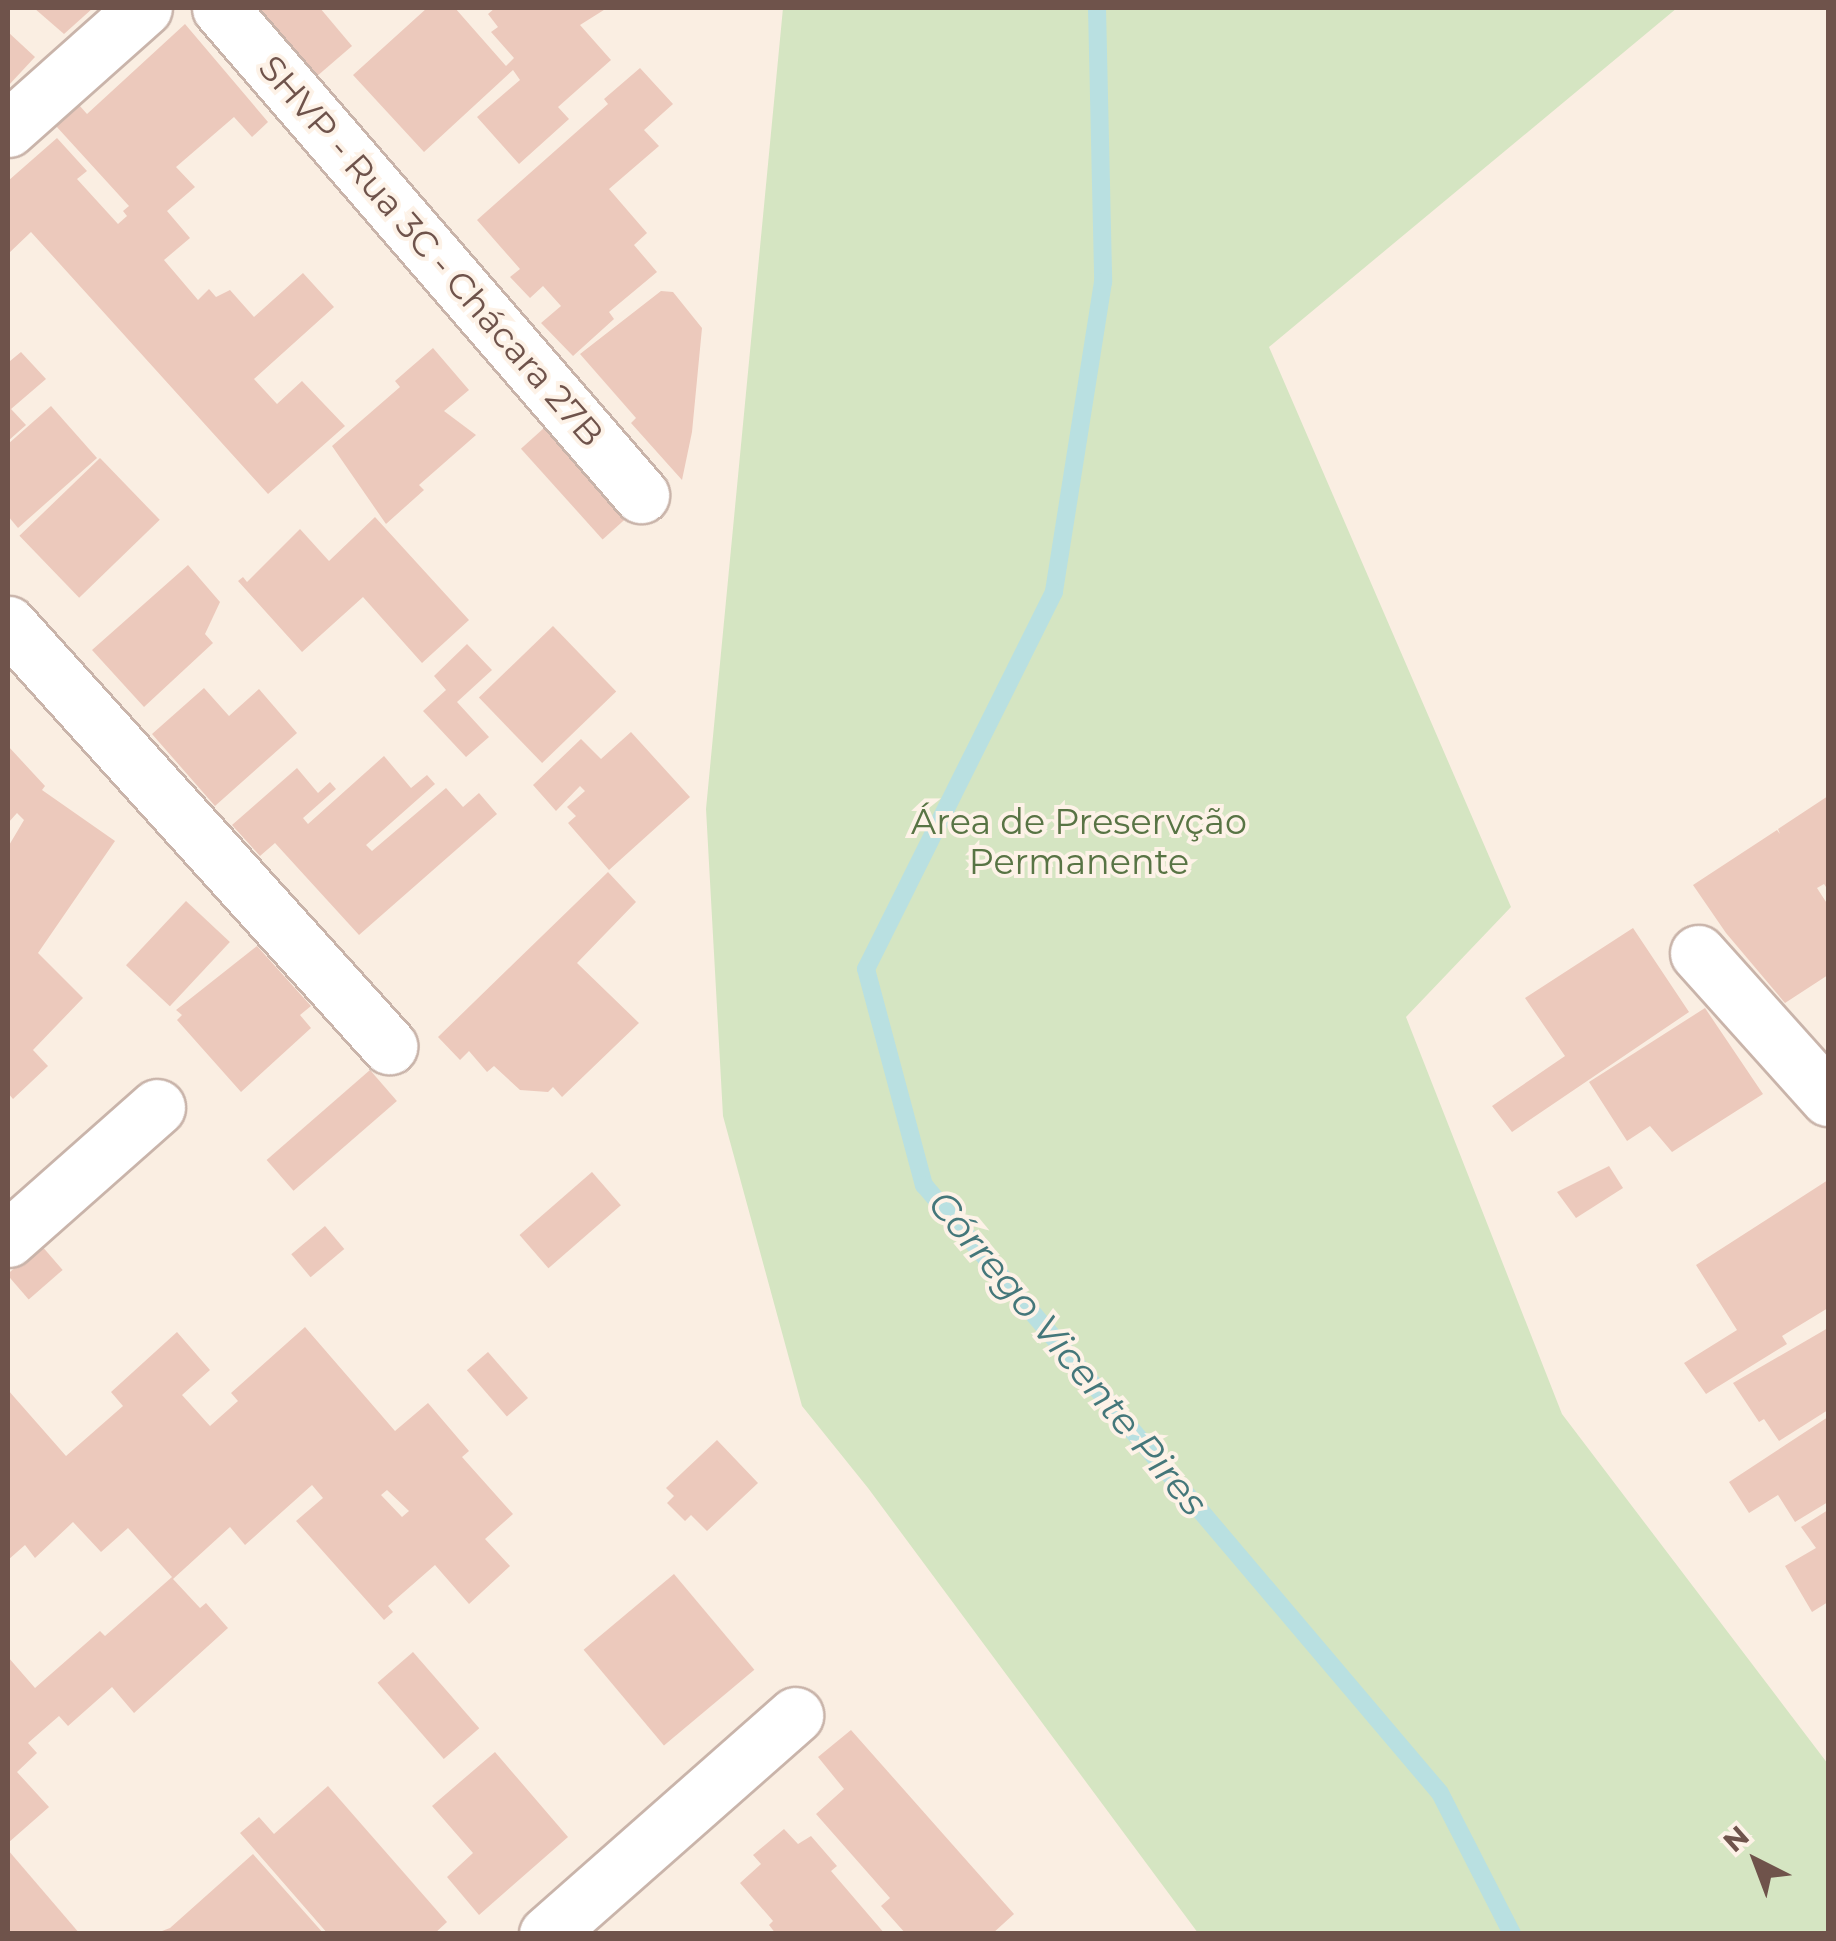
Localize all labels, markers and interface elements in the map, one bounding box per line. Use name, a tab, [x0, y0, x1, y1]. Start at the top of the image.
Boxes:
street label: SHVP - Rua 3C - Chácara 27B	[250, 47, 612, 455]
park label: Área de Preservção Permanente	[911, 801, 1247, 883]
water label: Córrego Vicente Pires	[919, 1181, 1217, 1525]
north arrow	[1706, 1811, 1806, 1911]
text: N	[1716, 1819, 1756, 1859]

